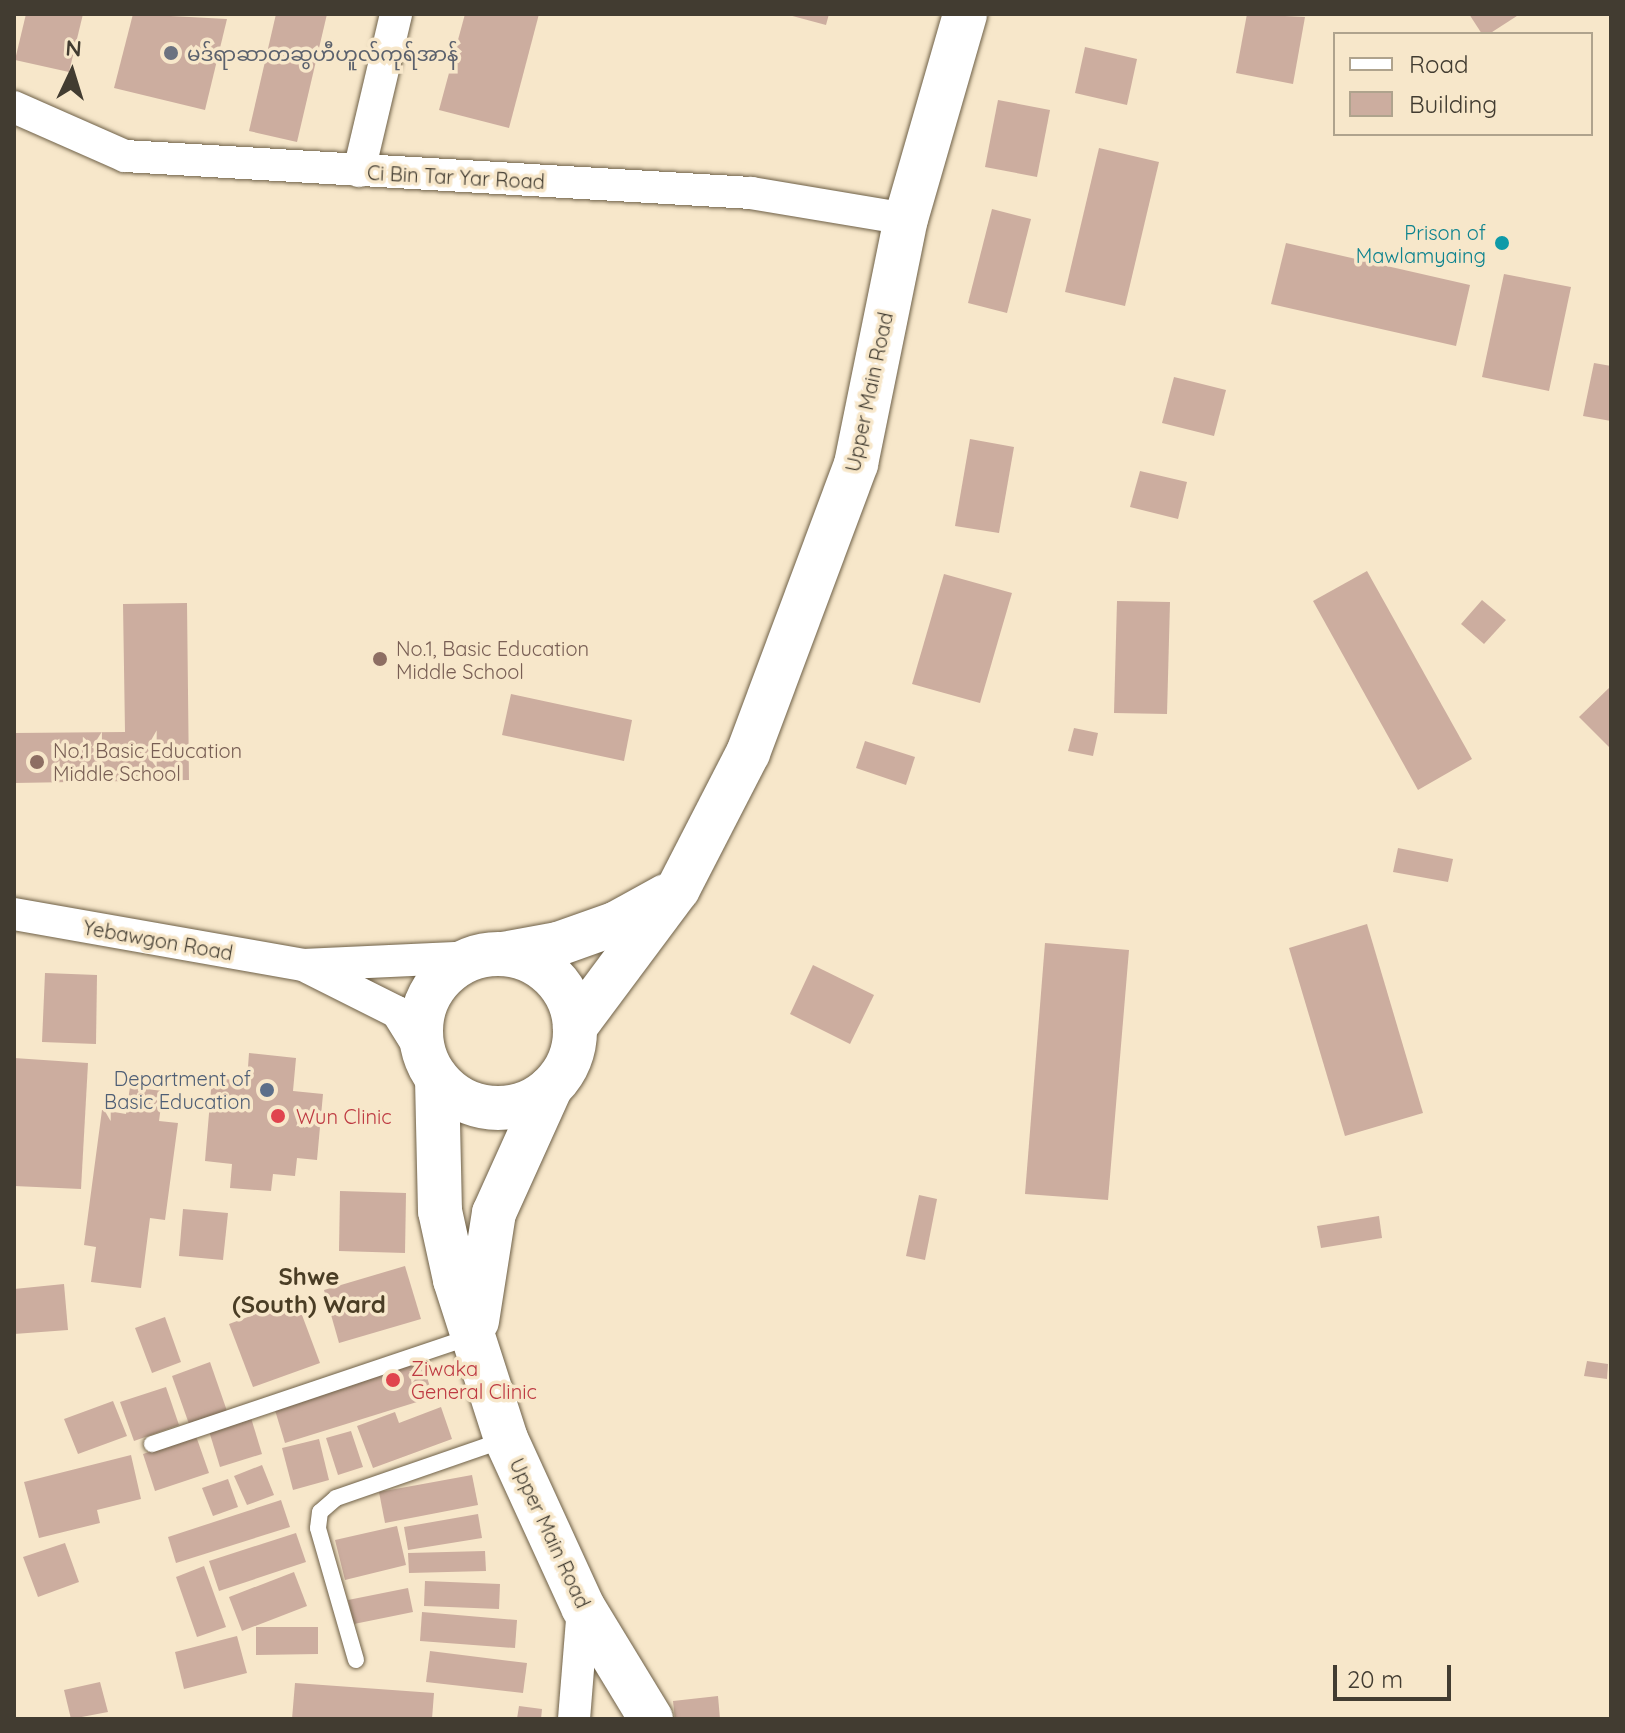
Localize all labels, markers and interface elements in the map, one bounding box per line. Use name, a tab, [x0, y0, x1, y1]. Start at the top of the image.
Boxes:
north arrow	[32, 32, 112, 112]
legend	[1333, 32, 1593, 136]
text: N	[65, 34, 83, 63]
place label: မဒ်ရာဆာတဆွဟီဟူလ်ကုရ်အာန်	[187, 41, 458, 65]
marker: မဒ်ရာဆာတဆွဟီဟူလ်ကုရ်အာန်	[162, 44, 180, 62]
text: Road	[1409, 49, 1469, 79]
text: Building	[1409, 89, 1497, 119]
street label: Ci Bin Tar Yar Road	[367, 160, 545, 194]
place label: Prison of Mawlamyaing	[1356, 220, 1486, 267]
marker: Prison of Mawlamyaing	[1493, 234, 1511, 252]
street label: Upper Main Road	[840, 310, 898, 474]
place label: No.1, Basic Education Middle School	[396, 636, 589, 683]
marker: No.1, Basic Education Middle School	[371, 650, 389, 668]
place label: No.1 Basic Education Middle School	[53, 738, 242, 785]
marker: No.1 Basic Education Middle School	[28, 753, 46, 771]
street label: Yebawgon Road	[81, 915, 235, 965]
place label: Department of Basic Education	[104, 1066, 251, 1113]
marker: Department of Basic Education	[258, 1081, 276, 1099]
place label: Wun Clinic	[296, 1104, 392, 1128]
marker: Wun Clinic	[267, 1105, 289, 1127]
district label: Shwe (South) Ward	[232, 1263, 386, 1319]
place label: Ziwaka General Clinic	[411, 1356, 537, 1403]
marker: Ziwaka General Clinic	[382, 1369, 404, 1391]
street label: Upper Main Road	[505, 1454, 595, 1612]
scale bar	[1337, 1649, 1455, 1699]
text: 20 m	[1347, 1664, 1403, 1694]

